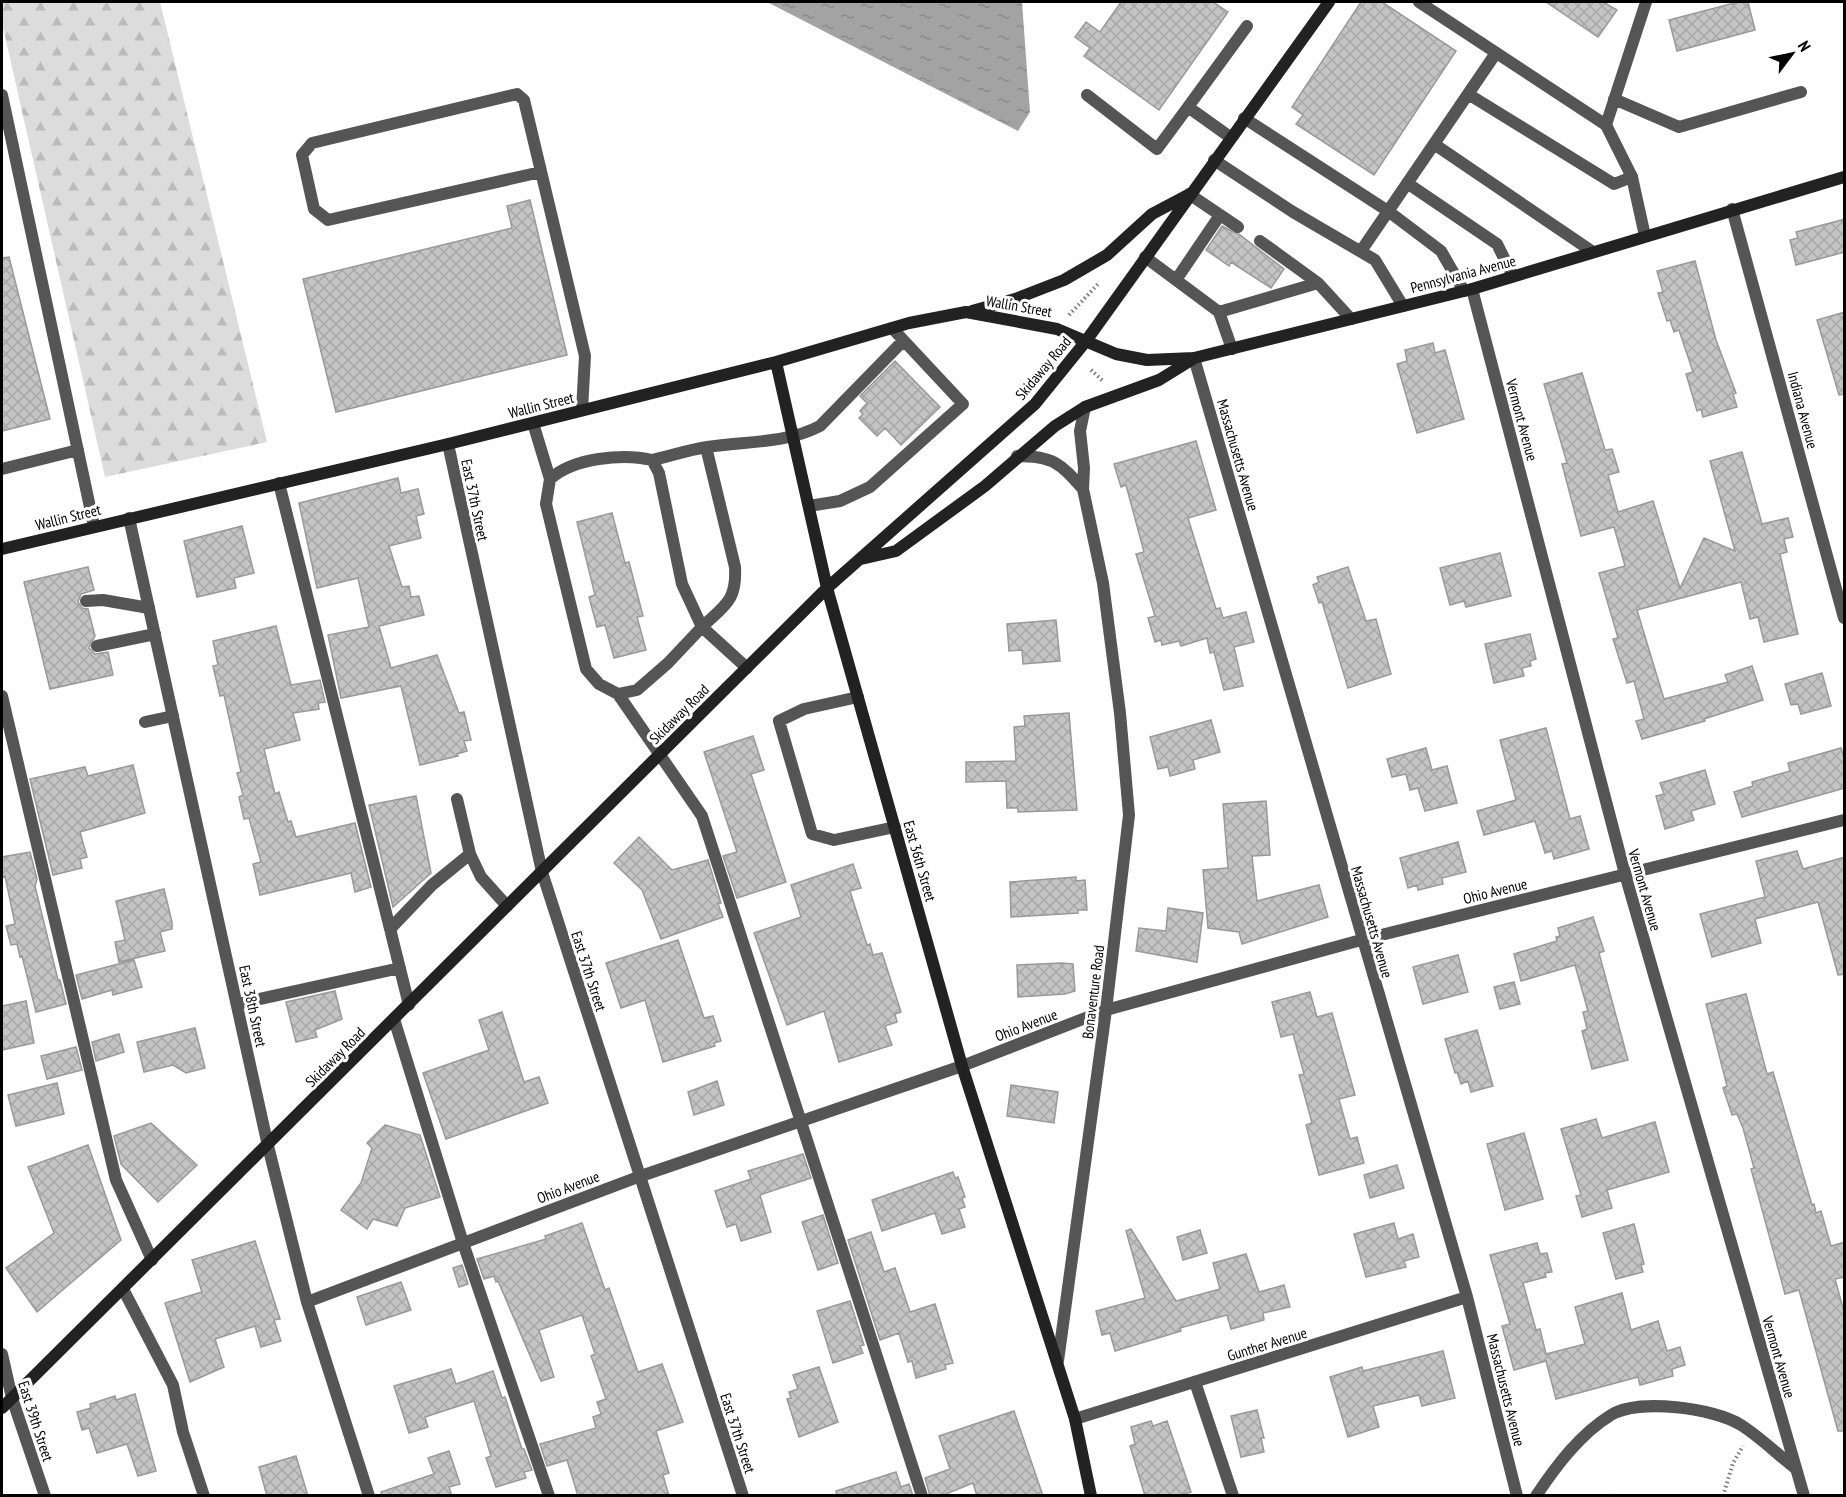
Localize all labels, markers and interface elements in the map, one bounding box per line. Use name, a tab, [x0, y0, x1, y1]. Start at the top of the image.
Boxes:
north arrow	[1762, 24, 1822, 84]
text: N	[1794, 37, 1815, 55]
street label: Pennsylvania Avenue	[1408, 251, 1518, 297]
street label: Wallin Street	[985, 291, 1053, 321]
street label: Skidaway Road	[1011, 332, 1075, 404]
street label: Indiana Avenue	[1784, 369, 1822, 451]
street label: Vermont Avenue	[1502, 376, 1542, 463]
street label: Wallin Street	[506, 388, 576, 422]
street label: Massachusetts Avenue	[1213, 397, 1263, 513]
street label: East 37th Street	[457, 457, 493, 543]
street label: Wallin Street	[33, 500, 103, 534]
street label: Skidaway Road	[645, 680, 713, 748]
street label: East 36th Street	[899, 818, 941, 904]
street label: Vermont Avenue	[1624, 846, 1666, 933]
street label: Massachusetts Avenue	[1347, 864, 1397, 980]
street label: Ohio Avenue	[1461, 874, 1529, 908]
street label: East 37th Street	[567, 929, 611, 1013]
street label: Bonaventure Road	[1078, 944, 1108, 1040]
street label: East 38th Street	[235, 963, 271, 1049]
street label: Ohio Avenue	[992, 1004, 1060, 1046]
street label: Skidaway Road	[301, 1023, 369, 1091]
street label: Ohio Avenue	[534, 1166, 602, 1208]
street label: Vermont Avenue	[1758, 1313, 1800, 1400]
street label: Gunther Avenue	[1225, 1323, 1309, 1365]
street label: Massachusetts Avenue	[1483, 1332, 1529, 1448]
street label: East 39th Street	[14, 1378, 58, 1464]
street label: East 37th Street	[716, 1391, 760, 1475]

